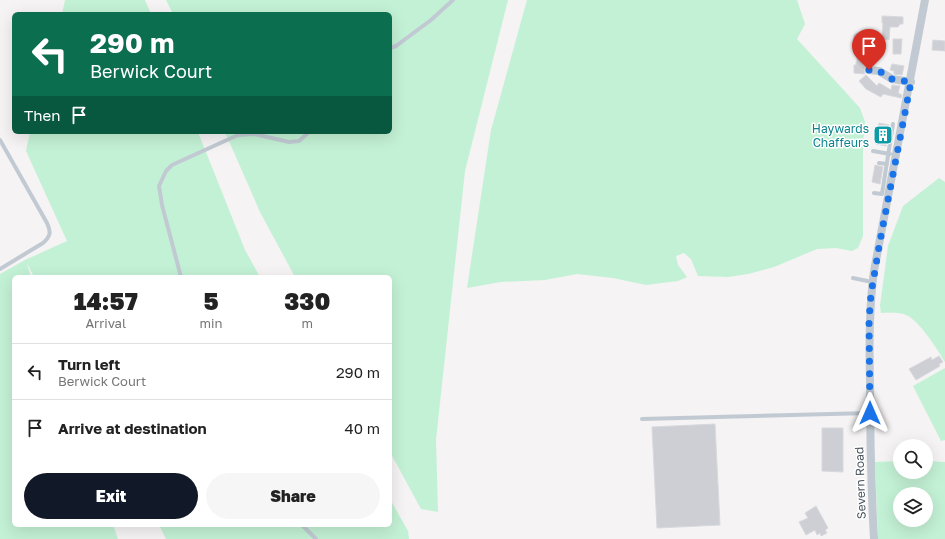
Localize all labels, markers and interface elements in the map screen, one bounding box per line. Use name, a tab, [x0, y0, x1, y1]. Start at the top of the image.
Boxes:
text: 290 m	[90, 26, 175, 59]
icon: left	[24, 28, 76, 80]
pin	[852, 29, 886, 70]
icon: arrive	[858, 35, 880, 57]
text: Berwick Court	[90, 60, 212, 82]
icon: arrive	[68, 104, 90, 126]
text: Then	[24, 106, 60, 124]
place label: Haywards Chaffeurs	[812, 121, 869, 150]
building icon: Haywards Chaffeurs	[872, 124, 894, 146]
text: 14:57	[74, 286, 138, 315]
text: 5	[203, 286, 219, 315]
text: 330	[284, 286, 330, 315]
text: Arrival	[85, 315, 126, 331]
text: min	[200, 315, 222, 331]
text: m	[301, 315, 313, 331]
text: Turn left	[58, 355, 120, 373]
icon: left	[24, 361, 46, 383]
text: 290 m	[336, 363, 380, 381]
text: Berwick Court	[58, 373, 146, 389]
position arrow	[849, 392, 891, 434]
icon: arrive	[24, 417, 46, 439]
text: Arrive at destination	[58, 419, 207, 437]
text: 40 m	[345, 419, 380, 437]
map controls	[893, 439, 933, 527]
button: search	[893, 439, 933, 479]
street label: Severn Road	[851, 447, 869, 519]
button: Exit	[24, 473, 198, 519]
button: Share	[206, 473, 380, 519]
button: layers	[893, 487, 933, 527]

